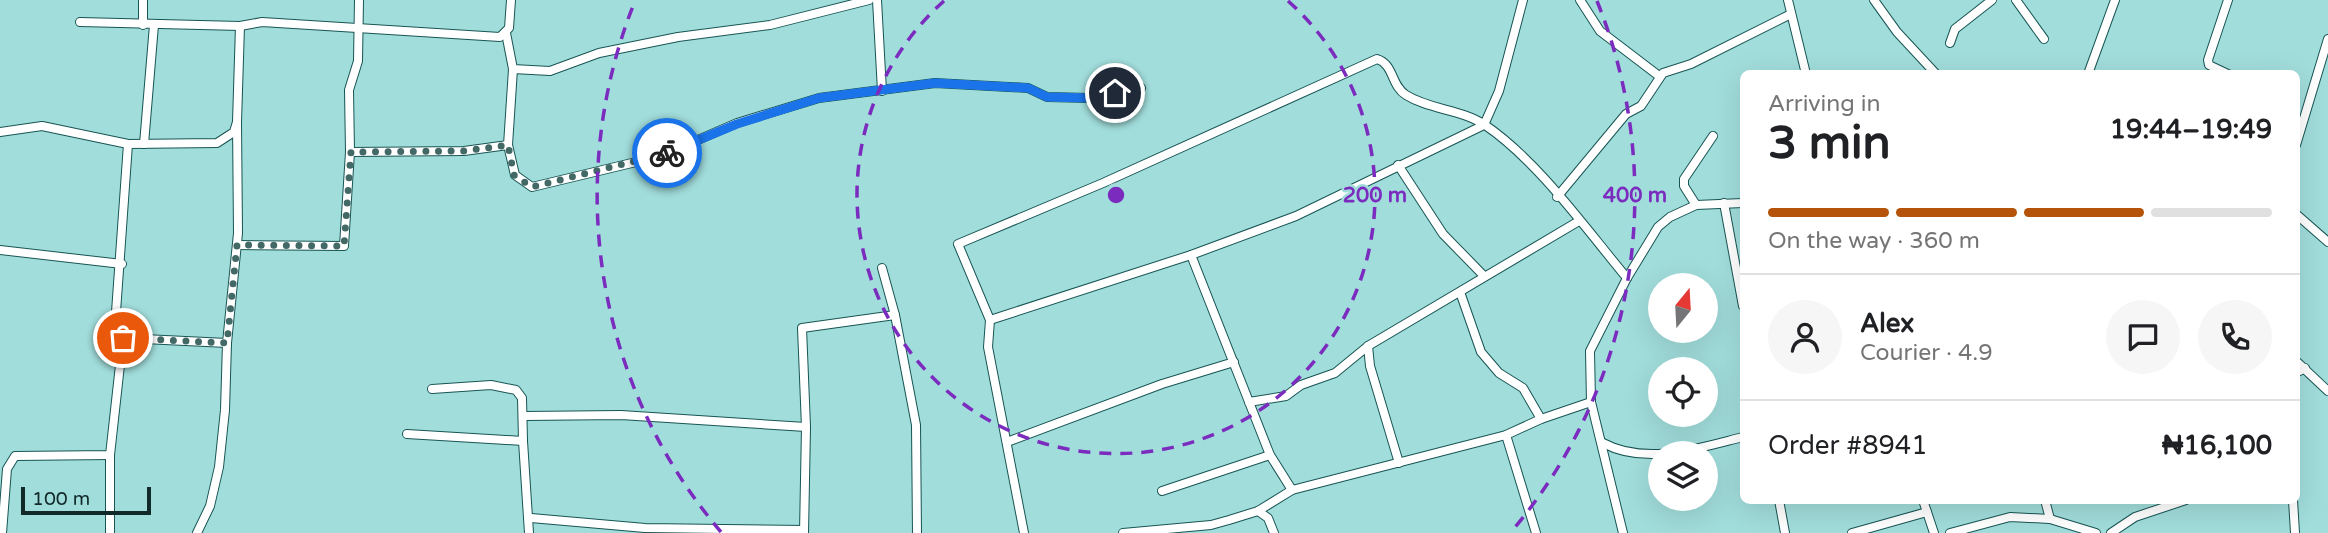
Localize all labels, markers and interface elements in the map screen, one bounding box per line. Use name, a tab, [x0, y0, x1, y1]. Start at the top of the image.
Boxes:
pin	[1085, 63, 1145, 123]
icon: home	[1096, 74, 1134, 112]
text: Arriving in	[1768, 90, 1881, 118]
text: 19:44–19:49	[2110, 114, 2272, 145]
text: 3 min	[1768, 116, 1891, 171]
courier	[632, 118, 702, 188]
icon: bike	[648, 134, 686, 172]
centre of rings	[1104, 183, 1128, 207]
text: 200 m	[1343, 183, 1407, 208]
text: 400 m	[1603, 183, 1667, 208]
text: On the way · 360 m	[1768, 227, 1980, 255]
north arrow	[1648, 273, 1718, 343]
map controls	[1648, 273, 1718, 511]
button: person	[1768, 300, 1842, 374]
button: chat	[2106, 300, 2180, 374]
button: phone	[2198, 300, 2272, 374]
pin	[93, 308, 153, 368]
text: Alex	[1860, 308, 1914, 339]
icon: bag	[104, 319, 142, 357]
text: Courier · 4.9	[1860, 339, 1993, 367]
button: locate	[1648, 357, 1718, 427]
text: Order #8941	[1768, 430, 1928, 461]
text: ₦16,100	[2162, 430, 2272, 461]
button: layers	[1648, 441, 1718, 511]
scale bar	[21, 484, 150, 516]
text: 100 m	[32, 488, 90, 510]

